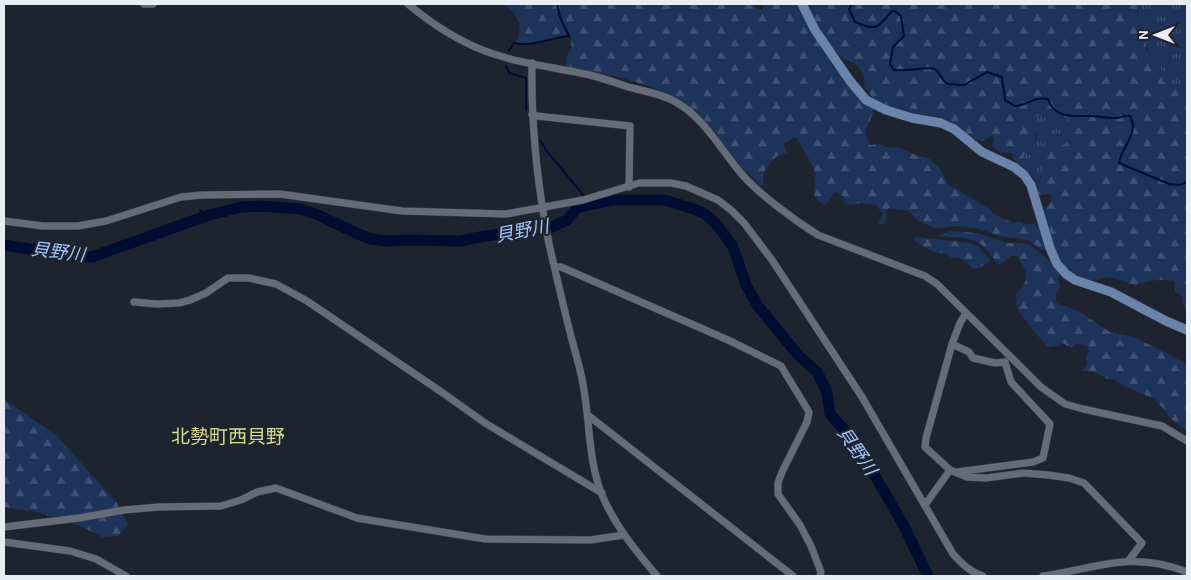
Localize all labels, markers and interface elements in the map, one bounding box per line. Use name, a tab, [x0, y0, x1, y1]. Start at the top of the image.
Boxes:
north arrow	[1131, 10, 1181, 60]
text: N	[1135, 30, 1152, 40]
water label: 貝野川	[493, 215, 553, 247]
water label: 貝野川	[30, 238, 88, 266]
water label: 貝野川	[833, 423, 883, 481]
district label: 北勢町西貝野	[171, 426, 285, 448]

